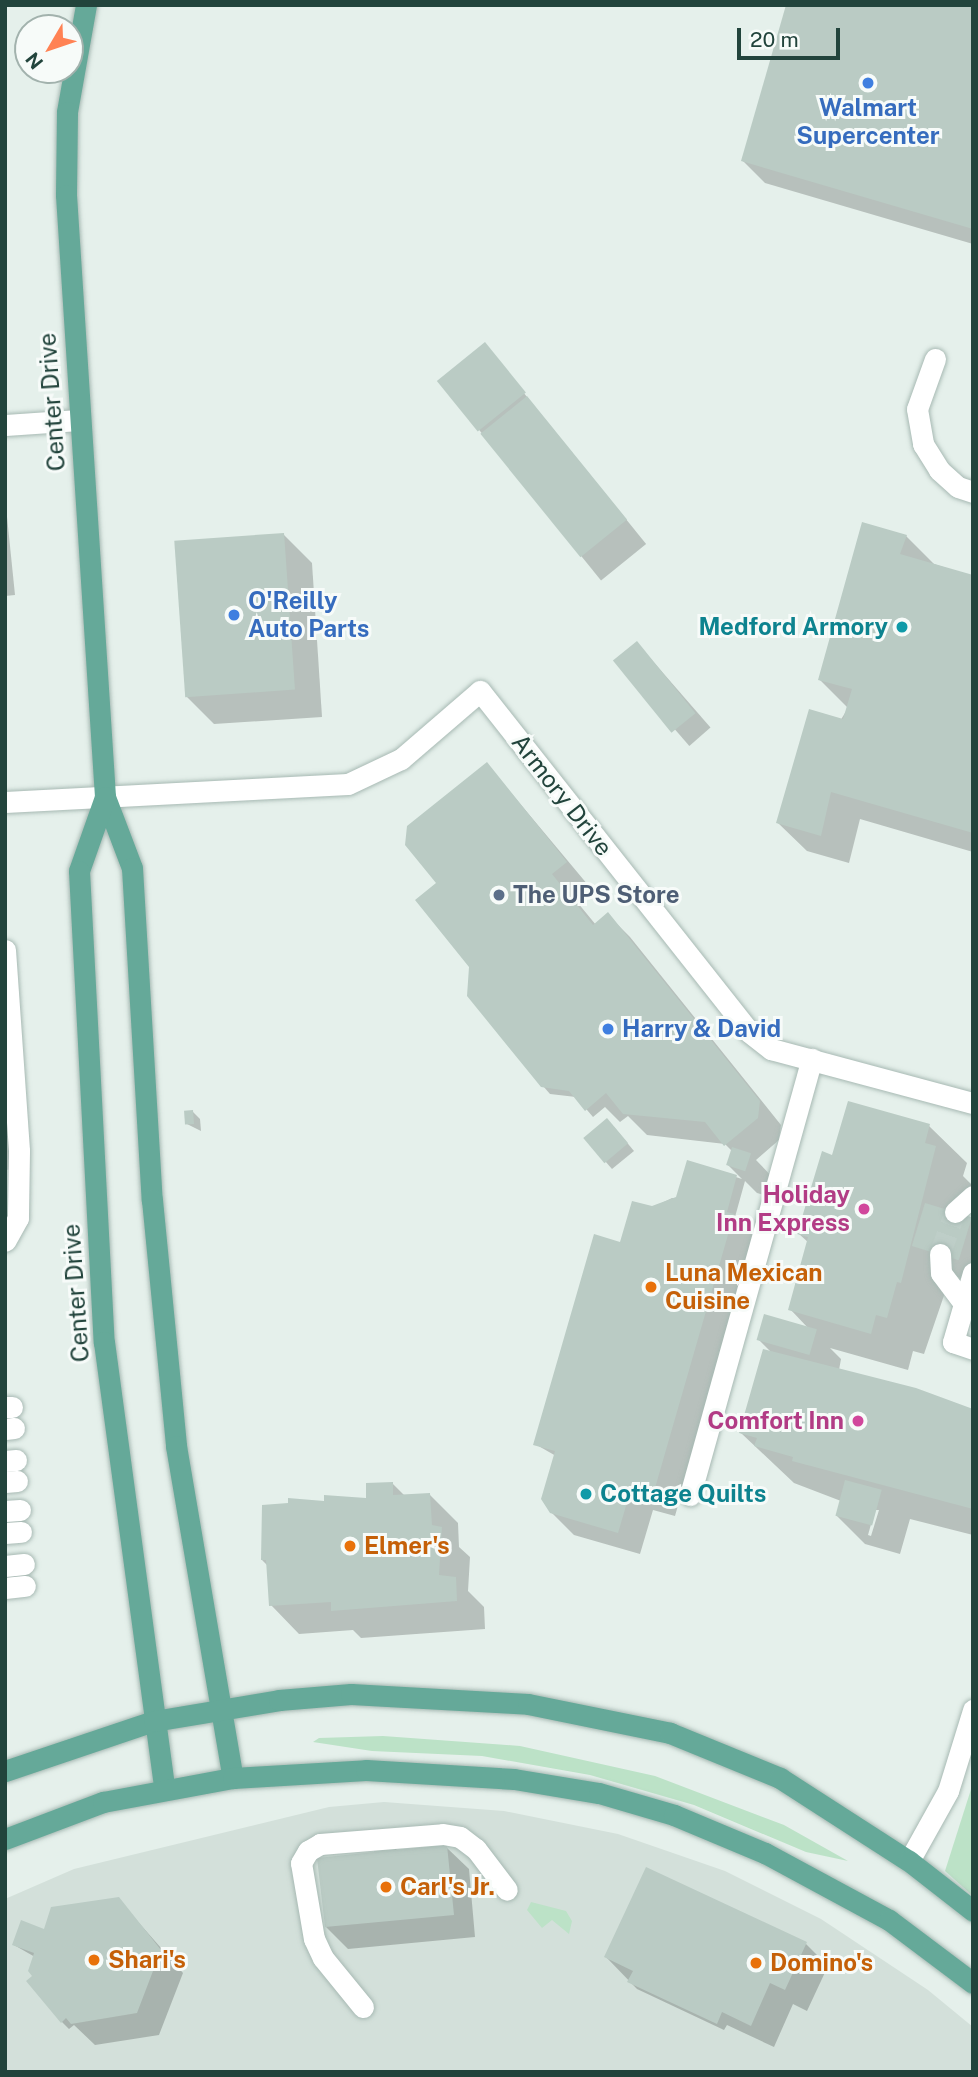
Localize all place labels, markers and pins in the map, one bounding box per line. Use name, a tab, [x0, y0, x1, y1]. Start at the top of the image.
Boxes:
marker: Walmart Supercenter	[860, 75, 876, 91]
place label: Walmart Supercenter	[796, 94, 940, 150]
place label: O'Reilly Auto Parts	[248, 587, 370, 643]
marker: O'Reilly Auto Parts	[226, 607, 242, 623]
place label: Medford Armory	[698, 613, 888, 641]
marker: Medford Armory	[894, 619, 910, 635]
place label: The UPS Store	[513, 881, 680, 909]
marker: The UPS Store	[491, 887, 507, 903]
place label: Harry & David	[622, 1015, 781, 1043]
marker: Harry & David	[600, 1021, 616, 1037]
place label: Holiday Inn Express	[716, 1181, 850, 1237]
marker: Holiday Inn Express	[856, 1201, 872, 1217]
place label: Luna Mexican Cuisine	[665, 1259, 823, 1315]
marker: Luna Mexican Cuisine	[643, 1279, 659, 1295]
place label: Comfort Inn	[707, 1407, 844, 1435]
marker: Comfort Inn	[850, 1413, 866, 1429]
place label: Cottage Quilts	[600, 1480, 766, 1508]
marker: Cottage Quilts	[578, 1486, 594, 1502]
place label: Elmer's	[364, 1532, 450, 1560]
marker: Elmer's	[342, 1538, 358, 1554]
place label: Carl's Jr.	[400, 1873, 495, 1901]
marker: Carl's Jr.	[378, 1879, 394, 1895]
place label: Shari's	[108, 1946, 186, 1974]
place label: Domino's	[770, 1949, 873, 1977]
marker: Shari's	[86, 1952, 102, 1968]
marker: Domino's	[748, 1955, 764, 1971]

